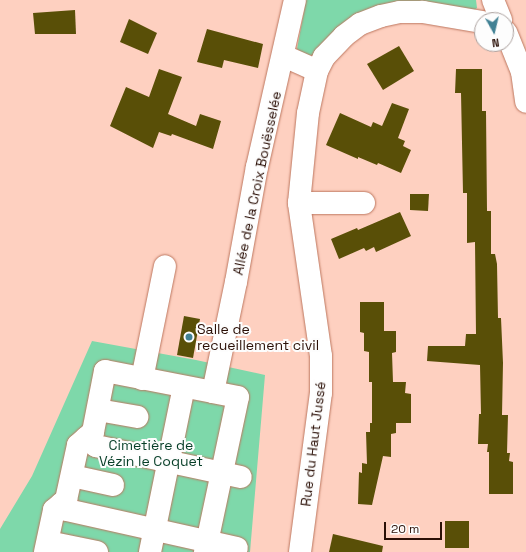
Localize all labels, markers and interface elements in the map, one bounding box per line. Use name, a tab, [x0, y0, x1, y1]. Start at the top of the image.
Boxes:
north arrow	[474, 12, 514, 52]
text: N	[491, 35, 500, 50]
street label: Allée de la Croix Bouësselée	[229, 89, 285, 277]
place label: Salle de recueillement civil	[197, 321, 319, 354]
marker: Salle de recueillement civil	[184, 332, 194, 342]
street label: Rue du Haut Jussé	[297, 381, 329, 507]
park label: Cimetière de Vézin le Coquet	[99, 437, 203, 470]
scale bar	[386, 514, 444, 540]
text: 20 m	[391, 521, 419, 537]

